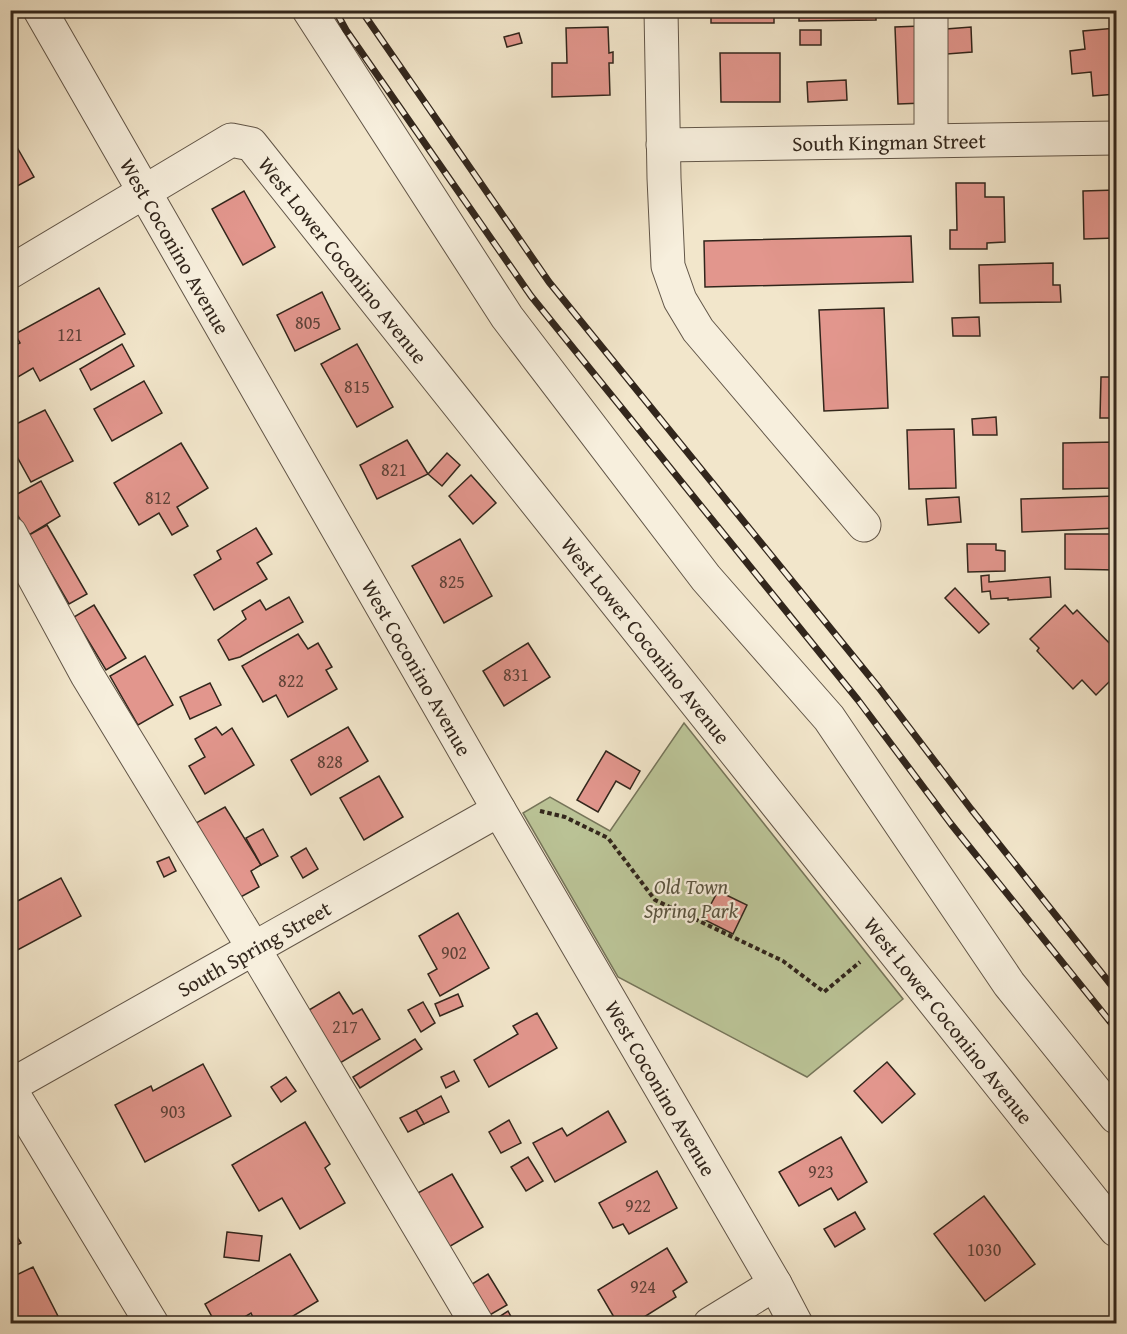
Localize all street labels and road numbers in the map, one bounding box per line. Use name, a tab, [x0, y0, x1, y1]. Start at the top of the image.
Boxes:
street label: South Kingman Street	[792, 125, 987, 159]
street label: West Lower Coconino Avenue	[251, 150, 436, 370]
street label: West Coconino Avenue	[112, 152, 238, 340]
street label: West Lower Coconino Avenue	[554, 530, 738, 750]
street label: West Coconino Avenue	[354, 573, 480, 762]
street label: South Spring Street	[171, 892, 337, 1004]
street label: West Lower Coconino Avenue	[857, 910, 1041, 1131]
street label: West Coconino Avenue	[597, 994, 724, 1182]

